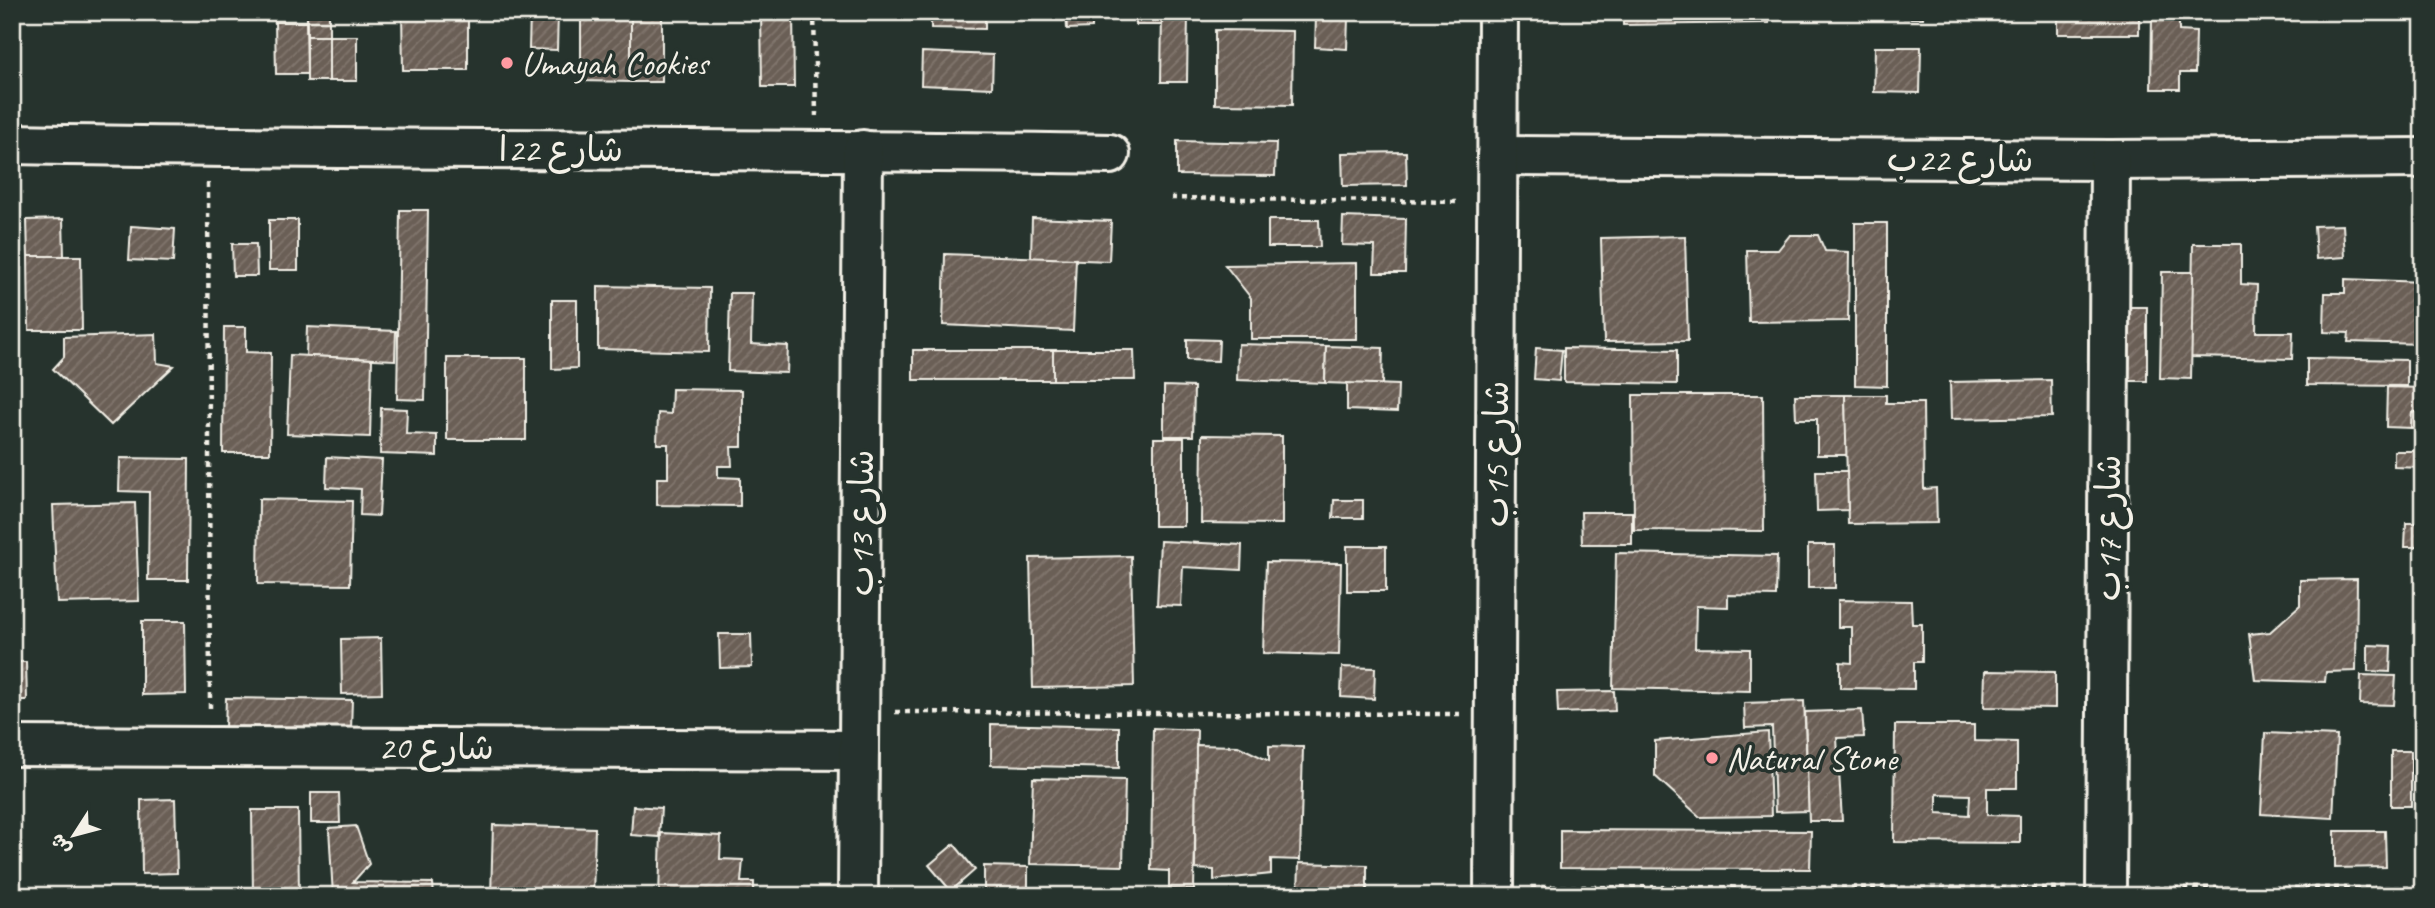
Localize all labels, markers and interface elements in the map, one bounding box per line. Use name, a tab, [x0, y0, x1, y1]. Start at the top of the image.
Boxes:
place label: Umayah Cookies	[521, 41, 711, 86]
marker: Umayah Cookies	[499, 55, 515, 71]
street label: شارع 22ا	[499, 127, 623, 174]
street label: شارع 22ب	[1887, 137, 2033, 184]
street label: شارع 15ب	[1474, 381, 1521, 527]
street label: شارع 13ب	[839, 450, 886, 596]
street label: شارع 17ب	[2086, 455, 2133, 601]
street label: شارع 20	[378, 725, 494, 772]
place label: Natural Stone	[1726, 736, 1900, 781]
marker: Natural Stone	[1704, 750, 1720, 766]
north arrow	[38, 800, 108, 870]
text: ش	[45, 829, 77, 860]

